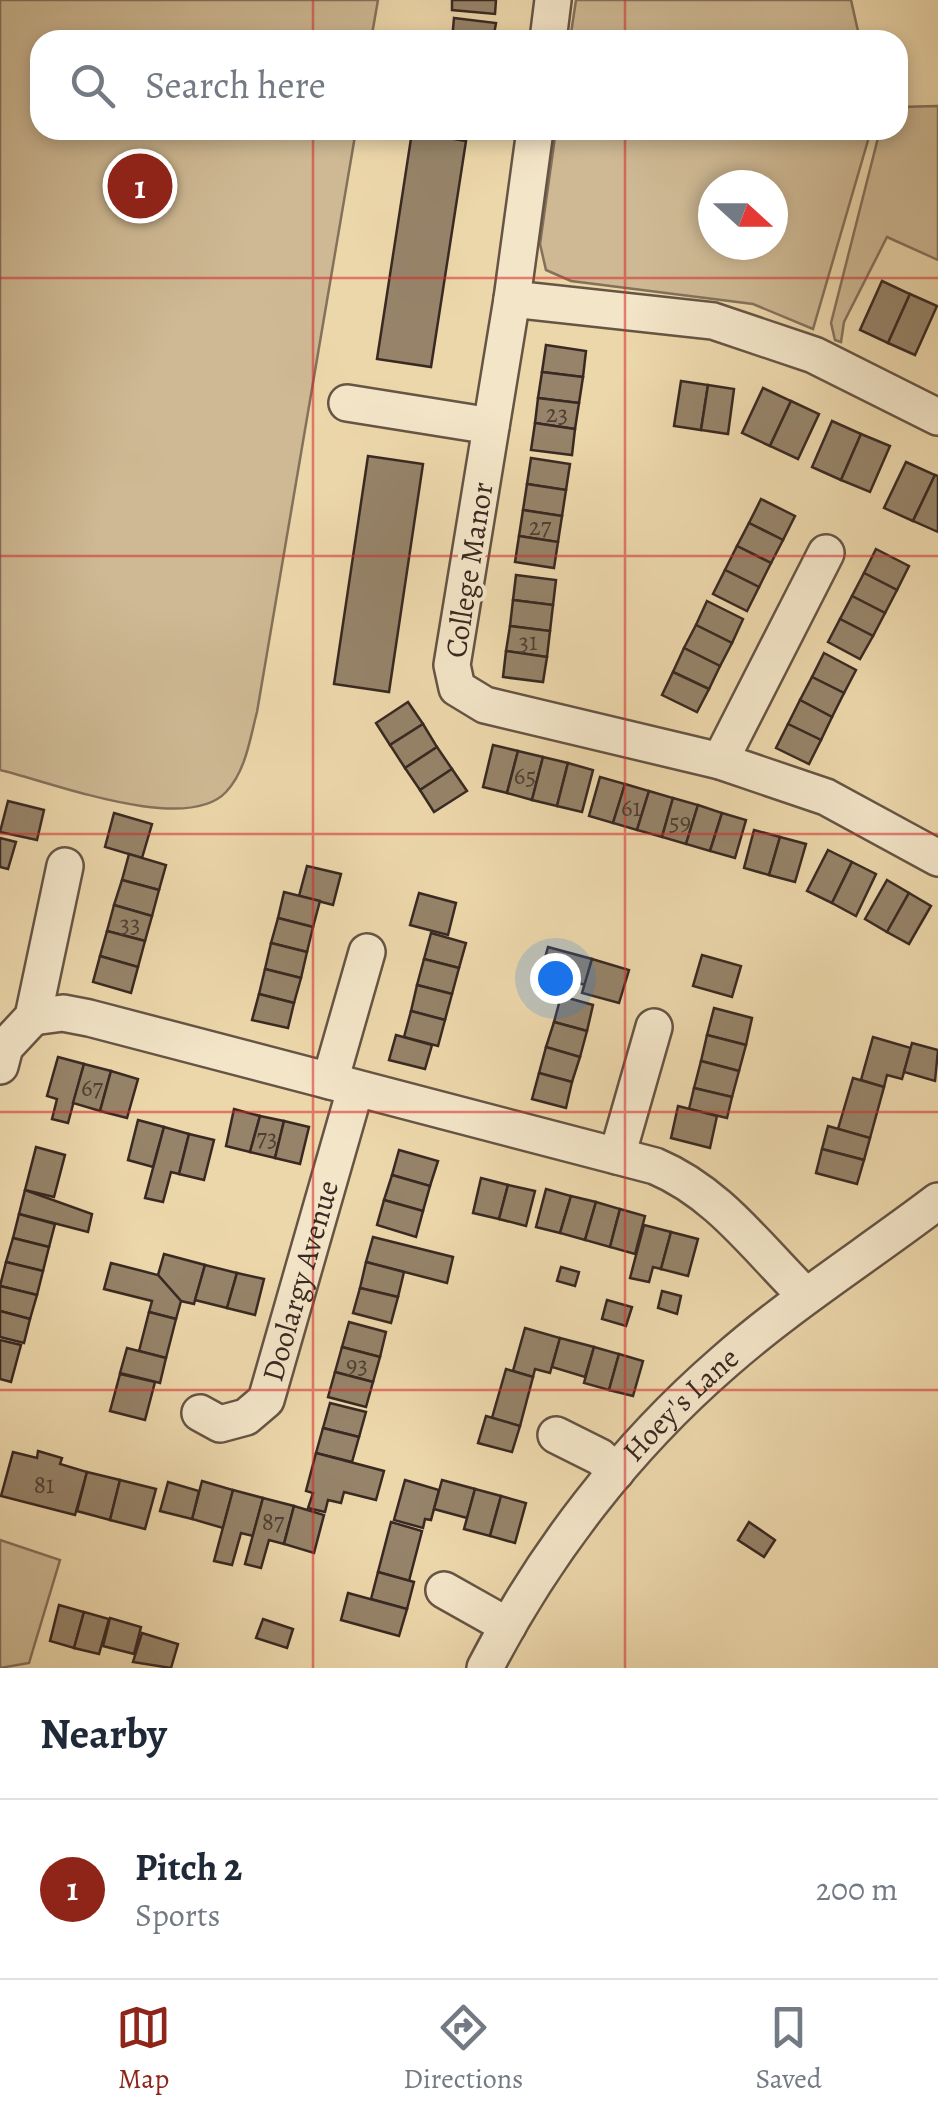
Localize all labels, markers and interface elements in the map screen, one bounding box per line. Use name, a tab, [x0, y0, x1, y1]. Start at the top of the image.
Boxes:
search box	[30, 30, 908, 140]
icon: search	[65, 58, 120, 113]
text: Search here	[145, 59, 326, 111]
pin: 1	[108, 148, 172, 224]
north arrow	[698, 170, 788, 260]
house number: 23	[546, 397, 568, 431]
street label: College Manor	[435, 479, 503, 661]
house number: 27	[529, 510, 552, 544]
house number: 31	[519, 625, 537, 659]
house number: 65	[514, 759, 536, 793]
house number: 61	[621, 791, 641, 825]
house number: 59	[669, 805, 691, 839]
house number: 33	[120, 907, 140, 941]
your location	[530, 953, 581, 1004]
house number: 67	[81, 1071, 104, 1105]
house number: 73	[257, 1121, 277, 1155]
street label: Doolargy Avenue	[252, 1176, 348, 1386]
street label: Hoey's Lane	[614, 1338, 747, 1470]
house number: 93	[346, 1348, 368, 1382]
house number: 81	[34, 1468, 54, 1502]
house number: 87	[262, 1505, 285, 1539]
text: Nearby	[40, 1705, 167, 1762]
text: Pitch 2	[135, 1841, 242, 1893]
text: 1	[67, 1867, 78, 1911]
text: 200 m	[816, 1867, 898, 1911]
text: Sports	[135, 1893, 220, 1937]
tab: Map	[116, 2000, 171, 2098]
tab: Directions	[403, 2000, 523, 2098]
tab: Saved	[756, 2000, 822, 2098]

